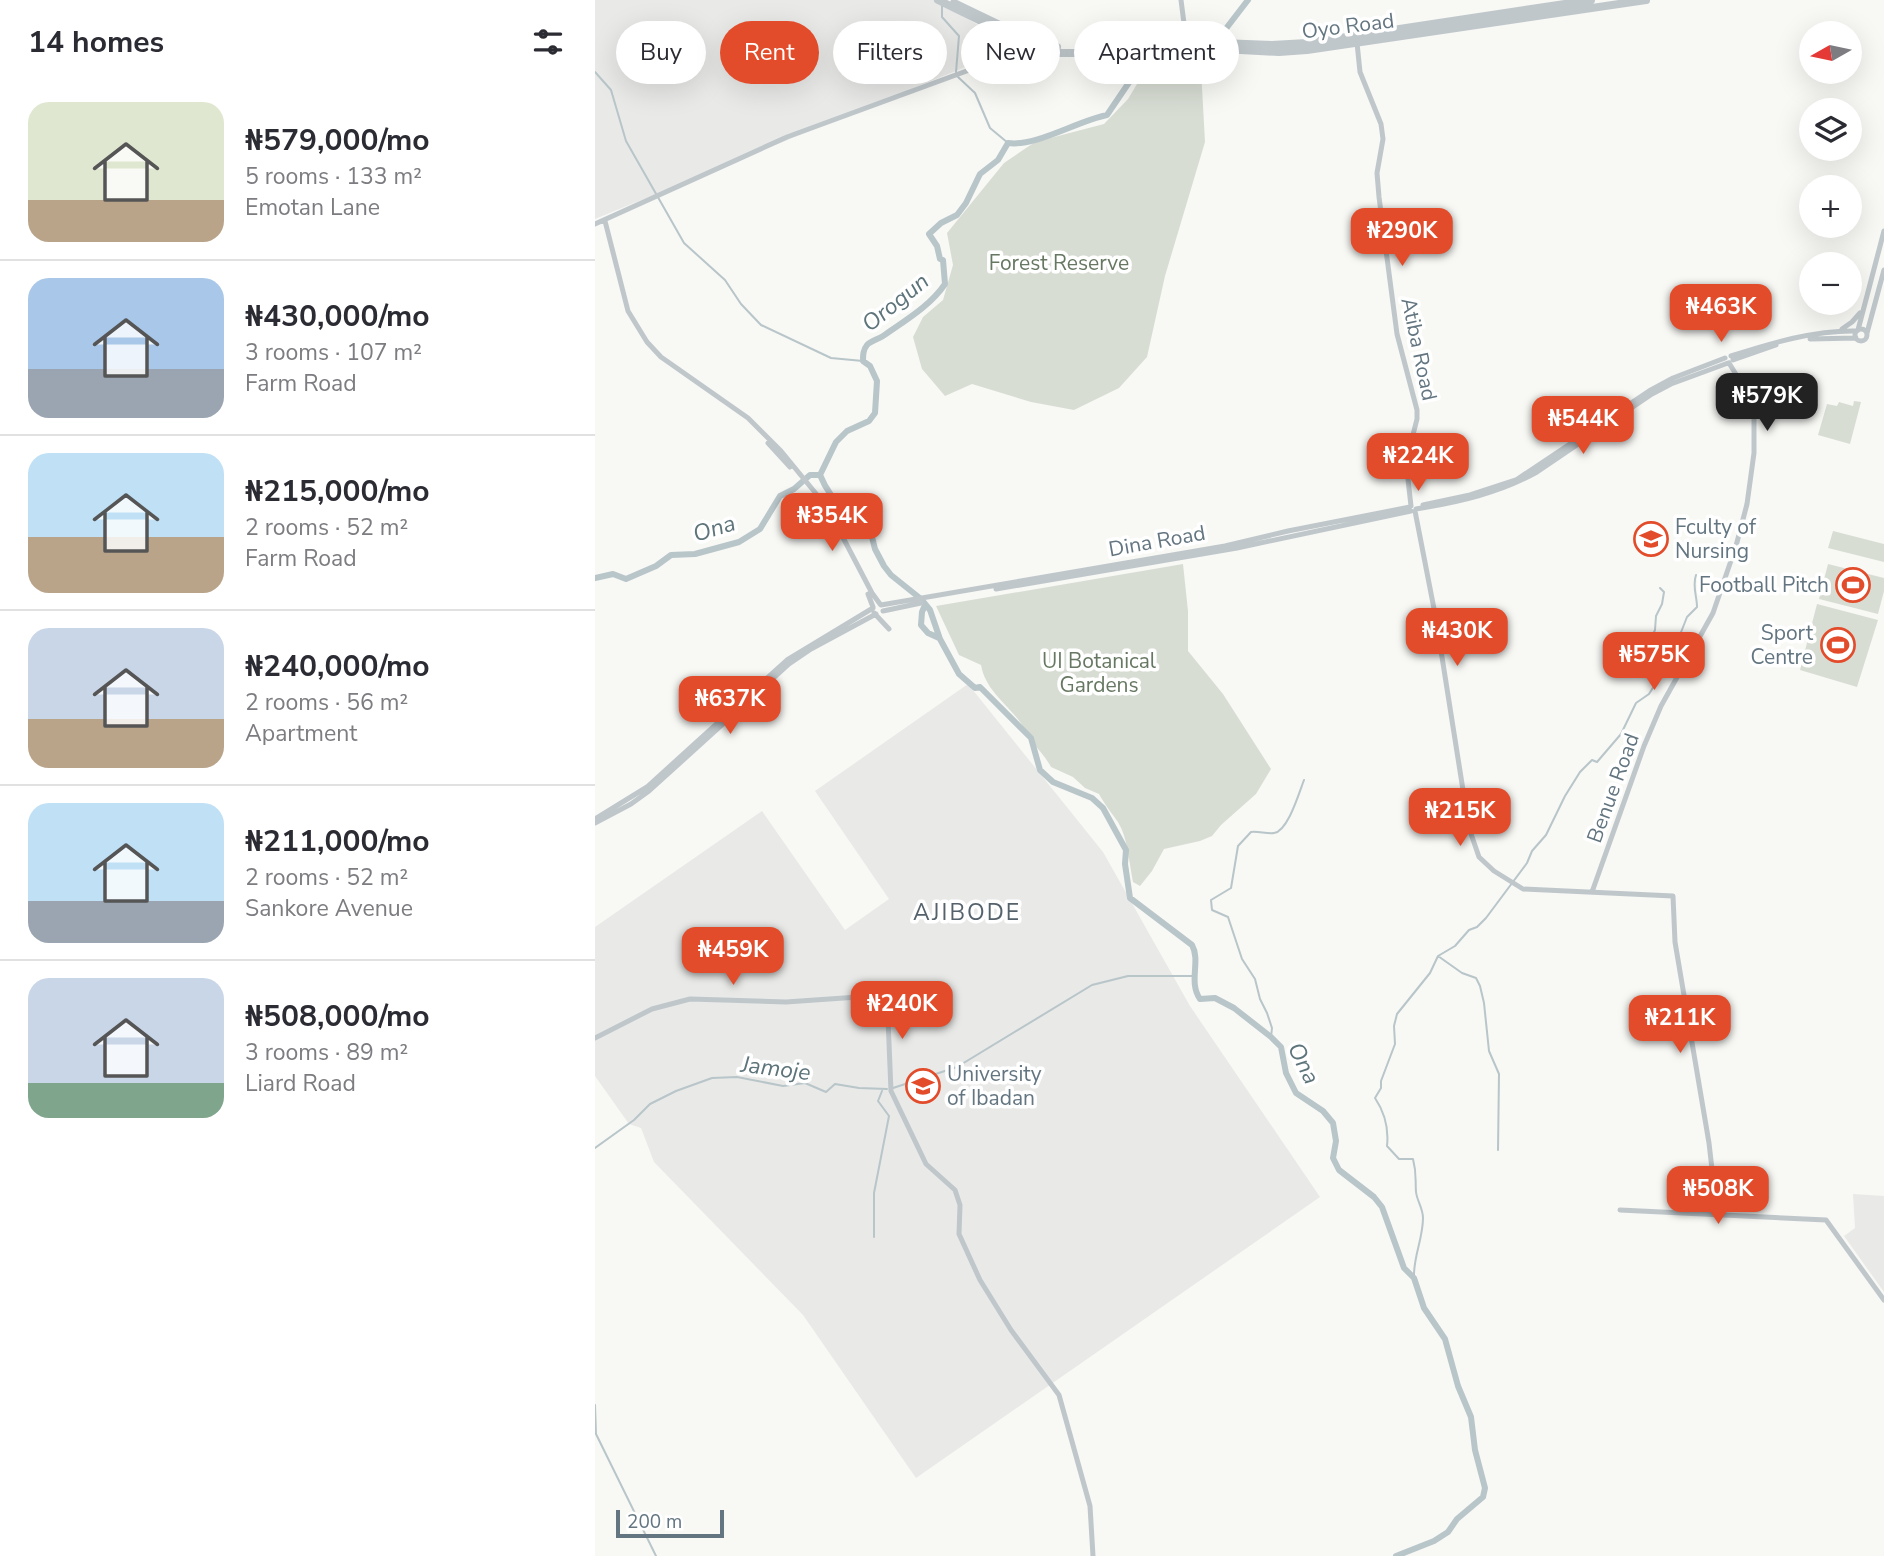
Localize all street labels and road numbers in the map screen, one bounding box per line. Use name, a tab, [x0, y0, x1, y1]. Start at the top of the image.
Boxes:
street label: Oyo Road	[1300, 6, 1396, 46]
street label: Atiba Road	[1394, 295, 1444, 403]
street label: Dina Road	[1106, 519, 1208, 563]
street label: Benue Road	[1580, 729, 1646, 847]

